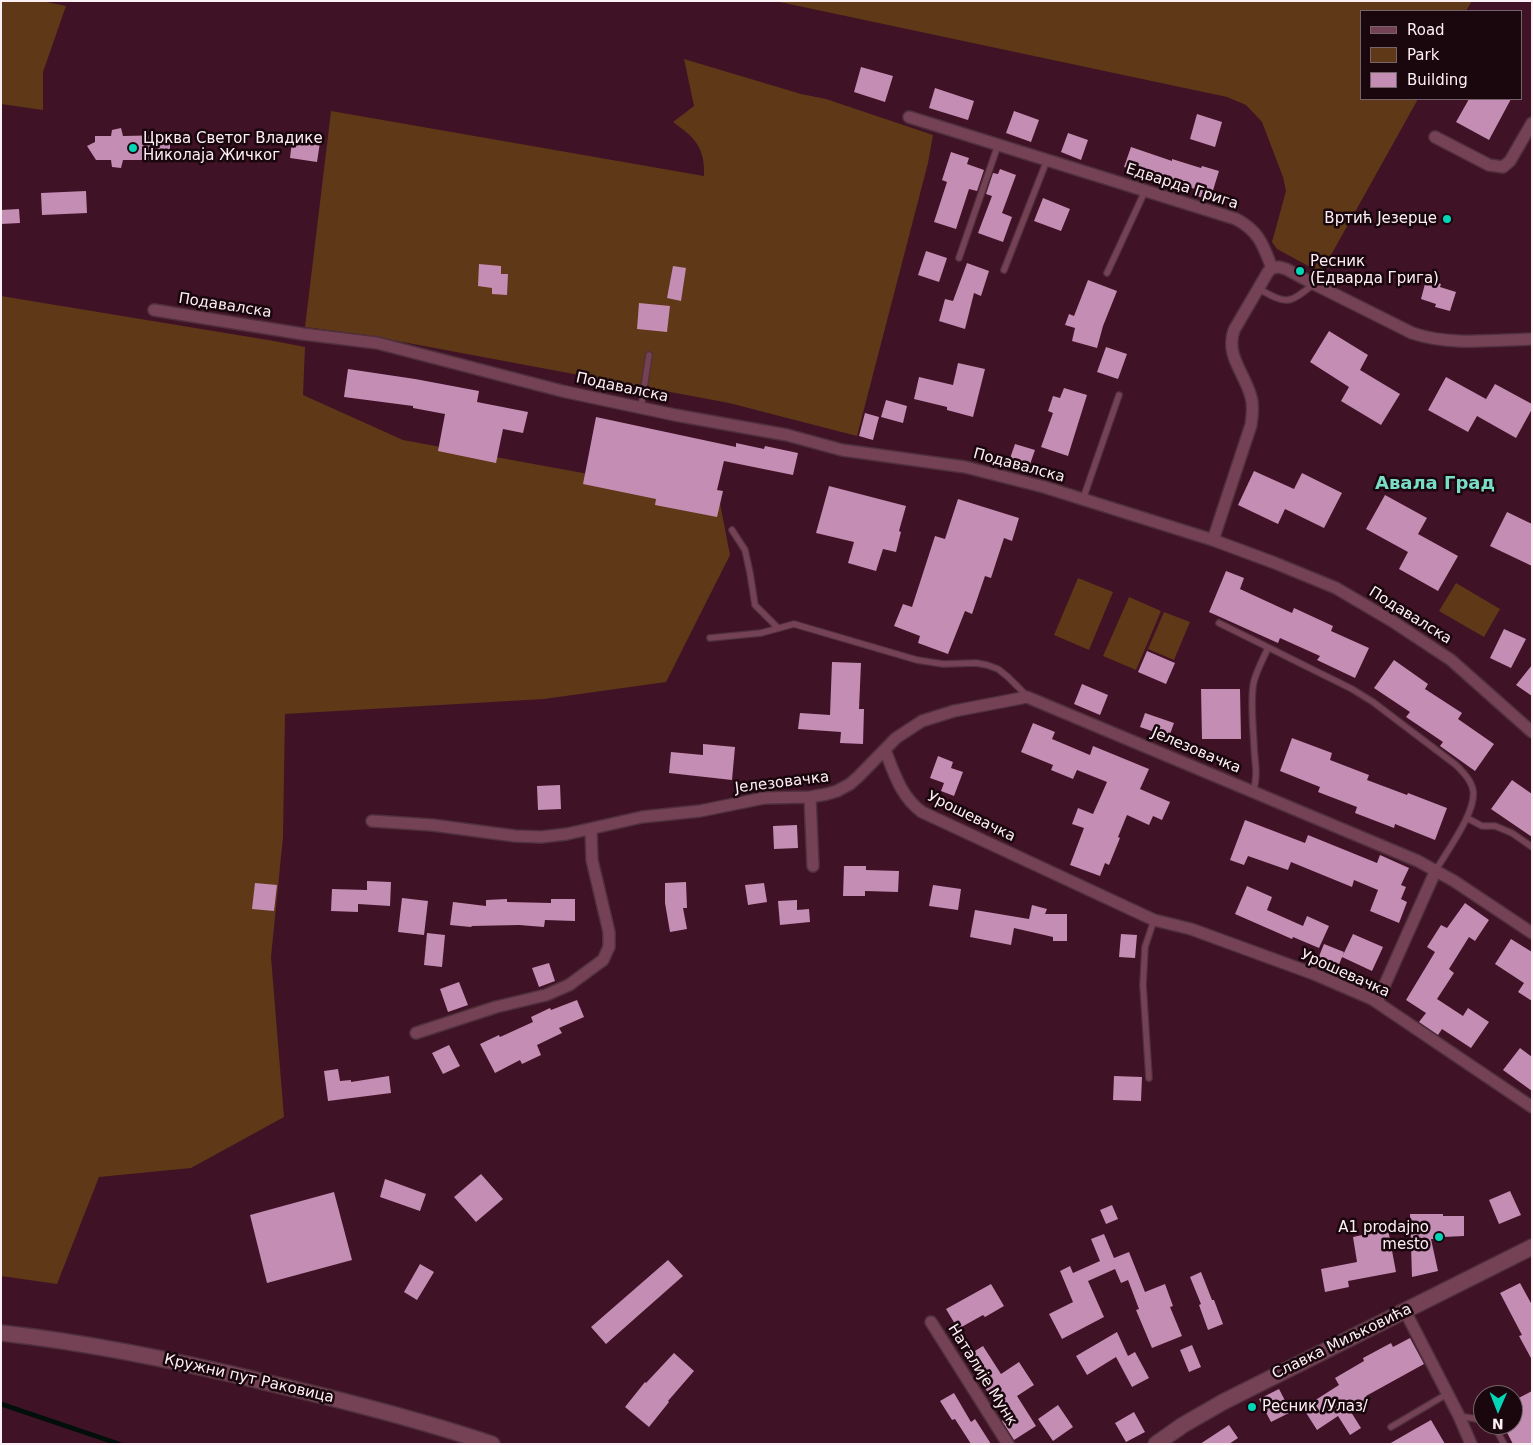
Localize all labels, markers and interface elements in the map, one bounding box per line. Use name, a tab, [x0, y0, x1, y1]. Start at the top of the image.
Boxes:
legend	[1360, 10, 1523, 100]
text: Road	[1407, 21, 1445, 39]
text: Park	[1407, 46, 1439, 64]
text: Building	[1407, 71, 1468, 89]
place label: Црква Светог Владике Николаја Жичког	[143, 130, 323, 165]
marker: Црква Светог Владике Николаја Жичког	[127, 142, 139, 154]
street label: Едварда Грига	[1123, 160, 1241, 214]
place label: Вртић Језерце	[1324, 210, 1437, 228]
marker: Вртић Језерце	[1441, 213, 1453, 225]
place label: Ресник (Едварда Грига)	[1310, 253, 1439, 288]
marker: Ресник (Едварда Грига)	[1294, 265, 1306, 277]
street label: Подавалска	[177, 290, 273, 322]
street label: Подавалска	[574, 369, 670, 407]
street label: Подавалска	[971, 445, 1067, 487]
district label: Авала Град	[1375, 473, 1495, 495]
street label: Подавалска	[1365, 583, 1455, 649]
street label: Јелезовачка	[1149, 724, 1243, 778]
street label: Јелезовачка	[734, 768, 830, 798]
street label: Урошевачка	[924, 788, 1018, 846]
street label: Урошевачка	[1298, 946, 1392, 1002]
place label: A1 prodajno mesto	[1338, 1219, 1429, 1254]
marker: A1 prodajno mesto	[1433, 1231, 1445, 1243]
street label: Славка Миљковића	[1269, 1300, 1415, 1384]
street label: Наталије Мунк	[943, 1321, 1021, 1429]
street label: Кружни пут Раковица	[162, 1351, 336, 1407]
north arrow	[1473, 1385, 1523, 1435]
place label: Ресник /Улаз/	[1262, 1398, 1368, 1416]
marker: Ресник /Улаз/	[1246, 1401, 1258, 1413]
text: N	[1492, 1416, 1504, 1432]

